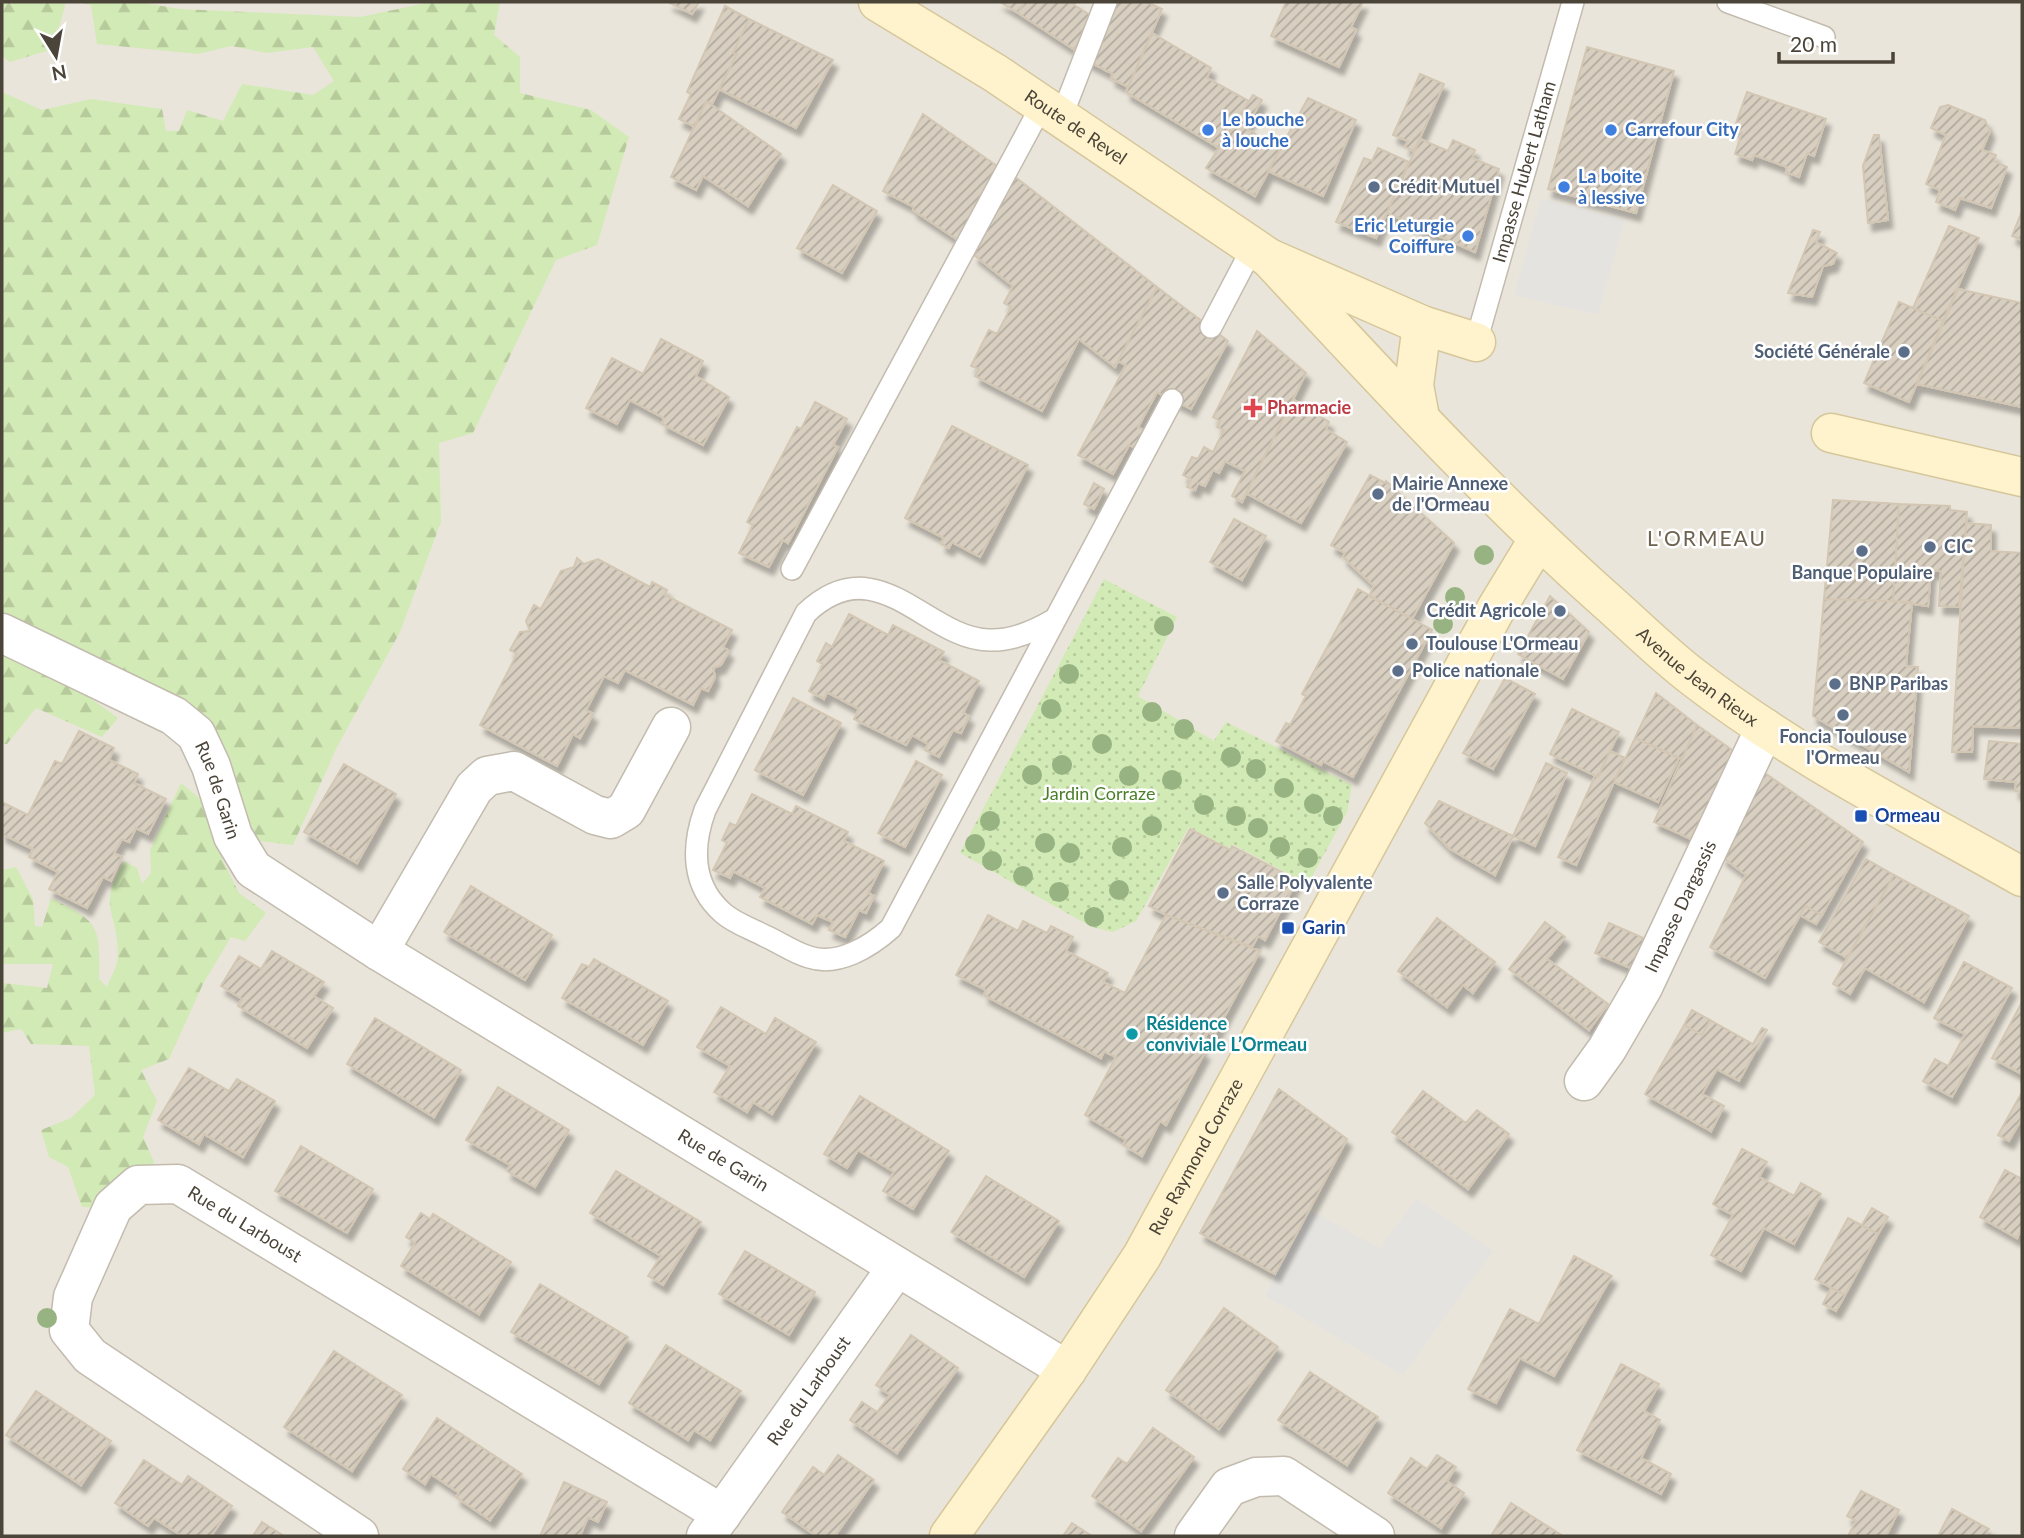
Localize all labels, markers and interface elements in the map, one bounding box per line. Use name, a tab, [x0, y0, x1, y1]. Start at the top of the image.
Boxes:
north arrow	[21, 21, 91, 91]
scale bar	[1779, 21, 1893, 65]
text: 20 m	[1790, 31, 1837, 56]
text: N	[50, 60, 69, 86]
street label: Impasse Hubert Latham	[1487, 78, 1560, 265]
street label: Route de Revel	[1021, 84, 1131, 169]
place label: Le bouche à louche	[1222, 108, 1304, 151]
place label: Carrefour City	[1625, 118, 1739, 140]
marker: Le bouche à louche	[1200, 122, 1216, 138]
marker: Carrefour City	[1603, 122, 1619, 138]
place label: La boite à lessive	[1578, 165, 1645, 208]
place label: Crédit Mutuel	[1388, 175, 1500, 197]
marker: Crédit Mutuel	[1366, 179, 1382, 195]
marker: La boite à lessive	[1556, 179, 1572, 195]
place label: Eric Leturgie Coiffure	[1354, 214, 1454, 257]
marker: Eric Leturgie Coiffure	[1460, 228, 1476, 244]
place label: Société Générale	[1754, 340, 1890, 362]
marker: Société Générale	[1896, 344, 1912, 360]
place label: Pharmacie	[1267, 396, 1352, 418]
marker: Pharmacie	[1245, 400, 1261, 416]
place label: Mairie Annexe de l'Ormeau	[1392, 472, 1508, 515]
marker: Mairie Annexe de l'Ormeau	[1370, 486, 1386, 502]
district label: L'ORMEAU	[1647, 525, 1767, 550]
place label: CIC	[1944, 535, 1973, 557]
marker: CIC	[1922, 539, 1938, 555]
marker: Banque Populaire	[1854, 543, 1870, 559]
place label: Banque Populaire	[1791, 561, 1933, 583]
place label: Crédit Agricole	[1427, 599, 1546, 621]
marker: Crédit Agricole	[1552, 603, 1568, 619]
street label: Avenue Jean Rieux	[1633, 622, 1763, 731]
place label: Toulouse L'Ormeau	[1426, 632, 1578, 654]
marker: Toulouse L'Ormeau	[1404, 636, 1420, 652]
place label: Police nationale	[1412, 659, 1539, 681]
marker: Police nationale	[1390, 663, 1406, 679]
place label: BNP Paribas	[1849, 672, 1948, 694]
marker: BNP Paribas	[1827, 676, 1843, 692]
marker: Foncia Toulouse l'Ormeau	[1835, 707, 1851, 723]
place label: Foncia Toulouse l'Ormeau	[1779, 725, 1907, 768]
street label: Rue de Garin	[191, 737, 245, 842]
park label: Jardin Corraze	[1043, 782, 1155, 804]
place label: Ormeau	[1875, 804, 1940, 826]
marker: Ormeau	[1853, 808, 1869, 824]
street label: Impasse Dargassis	[1639, 836, 1721, 976]
place label: Salle Polyvalente Corraze	[1237, 871, 1373, 914]
marker: Salle Polyvalente Corraze	[1215, 885, 1231, 901]
place label: Garin	[1302, 916, 1346, 938]
marker: Garin	[1280, 920, 1296, 936]
place label: Résidence conviviale L’Ormeau	[1146, 1012, 1307, 1055]
marker: Résidence conviviale L’Ormeau	[1124, 1026, 1140, 1042]
street label: Rue Raymond Corraze	[1144, 1074, 1247, 1239]
street label: Rue de Garin	[674, 1124, 773, 1196]
street label: Rue du Larboust	[184, 1181, 307, 1267]
street label: Rue du Larboust	[762, 1331, 855, 1449]

